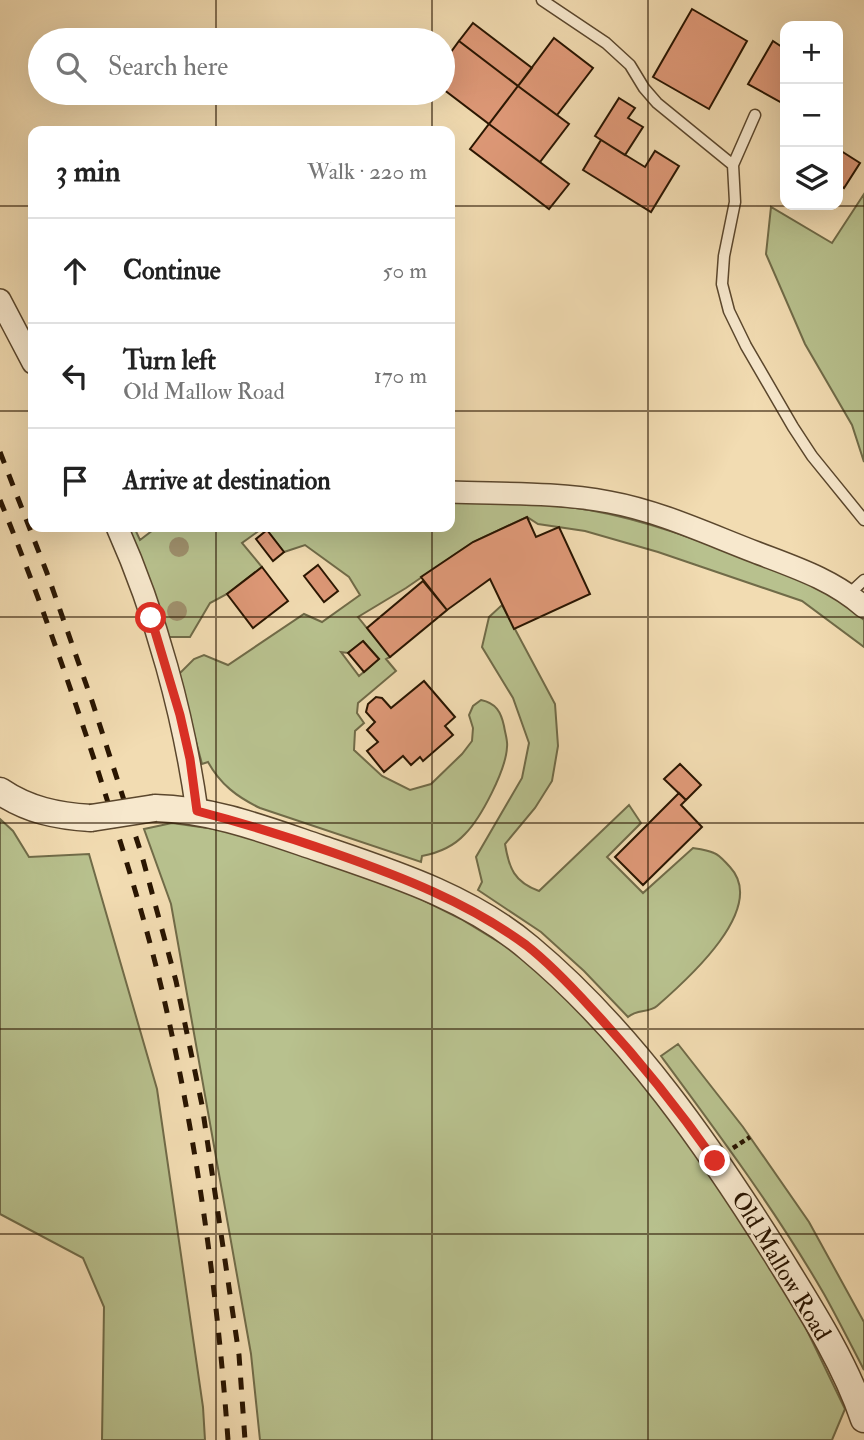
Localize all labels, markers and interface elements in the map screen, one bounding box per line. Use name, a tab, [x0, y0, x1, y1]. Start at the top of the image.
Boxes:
map controls	[780, 21, 843, 210]
button: +	[780, 21, 843, 84]
search box	[28, 28, 455, 105]
icon: search	[52, 48, 90, 86]
text: Search here	[108, 51, 228, 83]
button: −	[780, 84, 843, 147]
button: layers	[780, 147, 843, 210]
text: 3 min	[56, 153, 121, 190]
text: Walk · 220 m	[307, 157, 427, 186]
icon: ahead	[56, 252, 94, 290]
text: Continue	[123, 255, 221, 287]
text: 50 m	[383, 256, 427, 285]
text: Turn left	[123, 345, 216, 377]
icon: left	[56, 357, 94, 395]
text: 170 m	[374, 361, 427, 390]
text: Old Mallow Road	[123, 377, 285, 406]
icon: arrive	[56, 462, 94, 500]
text: Arrive at destination	[123, 465, 331, 497]
route start	[135, 602, 166, 633]
route end	[699, 1145, 730, 1176]
street label: Old Mallow Road	[724, 1186, 838, 1347]

